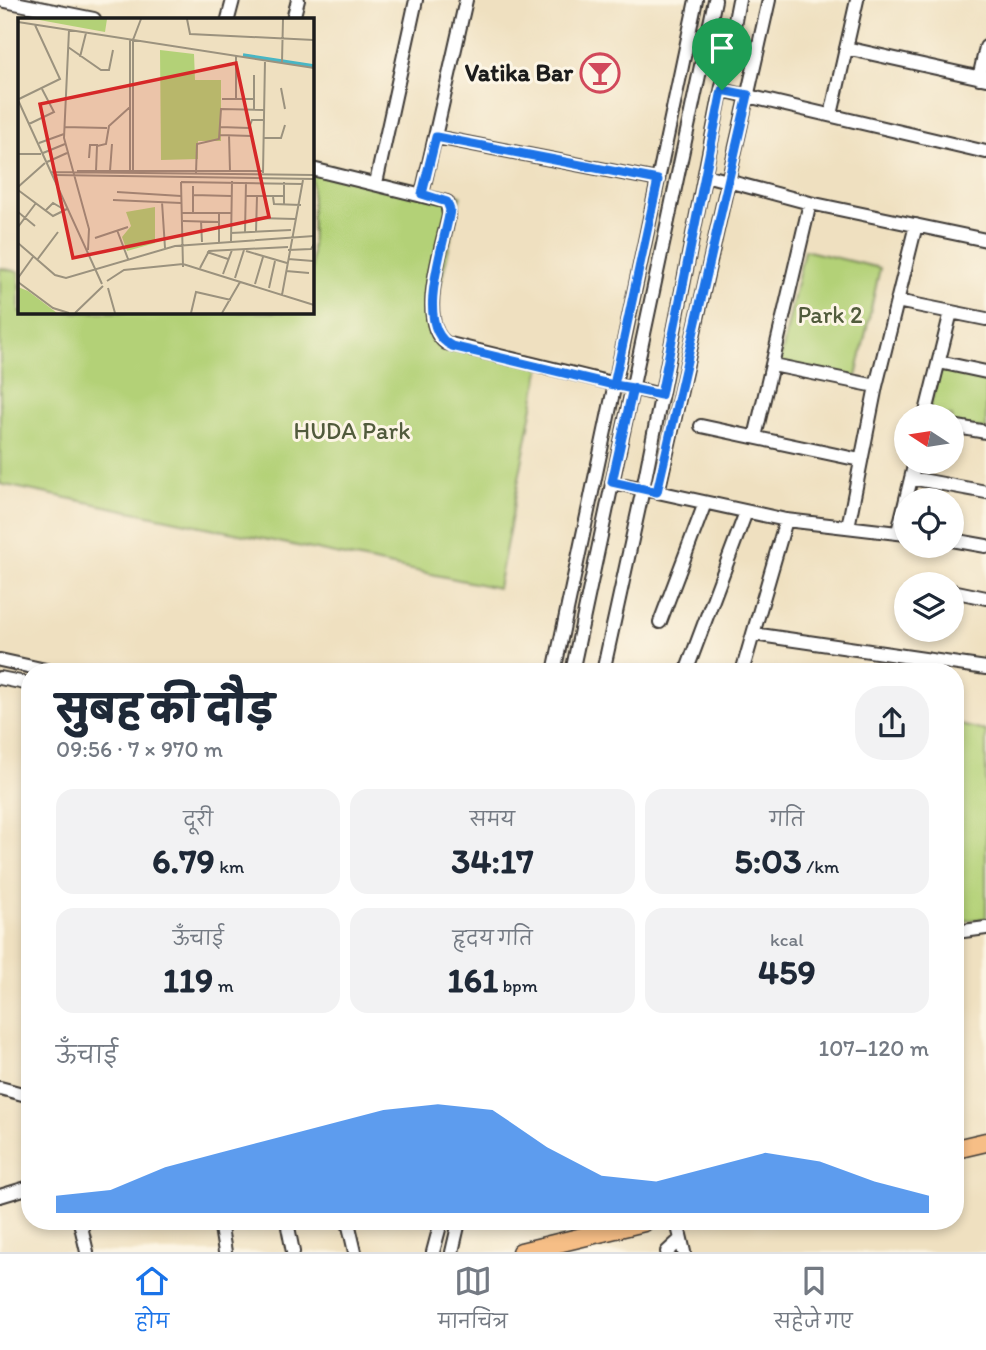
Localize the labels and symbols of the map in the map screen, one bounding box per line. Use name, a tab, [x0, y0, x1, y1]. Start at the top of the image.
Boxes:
inset map	[18, 18, 313, 313]
pin	[692, 18, 752, 90]
bar icon: Vatika Bar	[579, 52, 621, 94]
place label: Vatika Bar	[465, 58, 573, 87]
park label: Park 2	[797, 300, 863, 329]
north arrow	[894, 404, 964, 474]
park label: HUDA Park	[294, 416, 410, 445]

